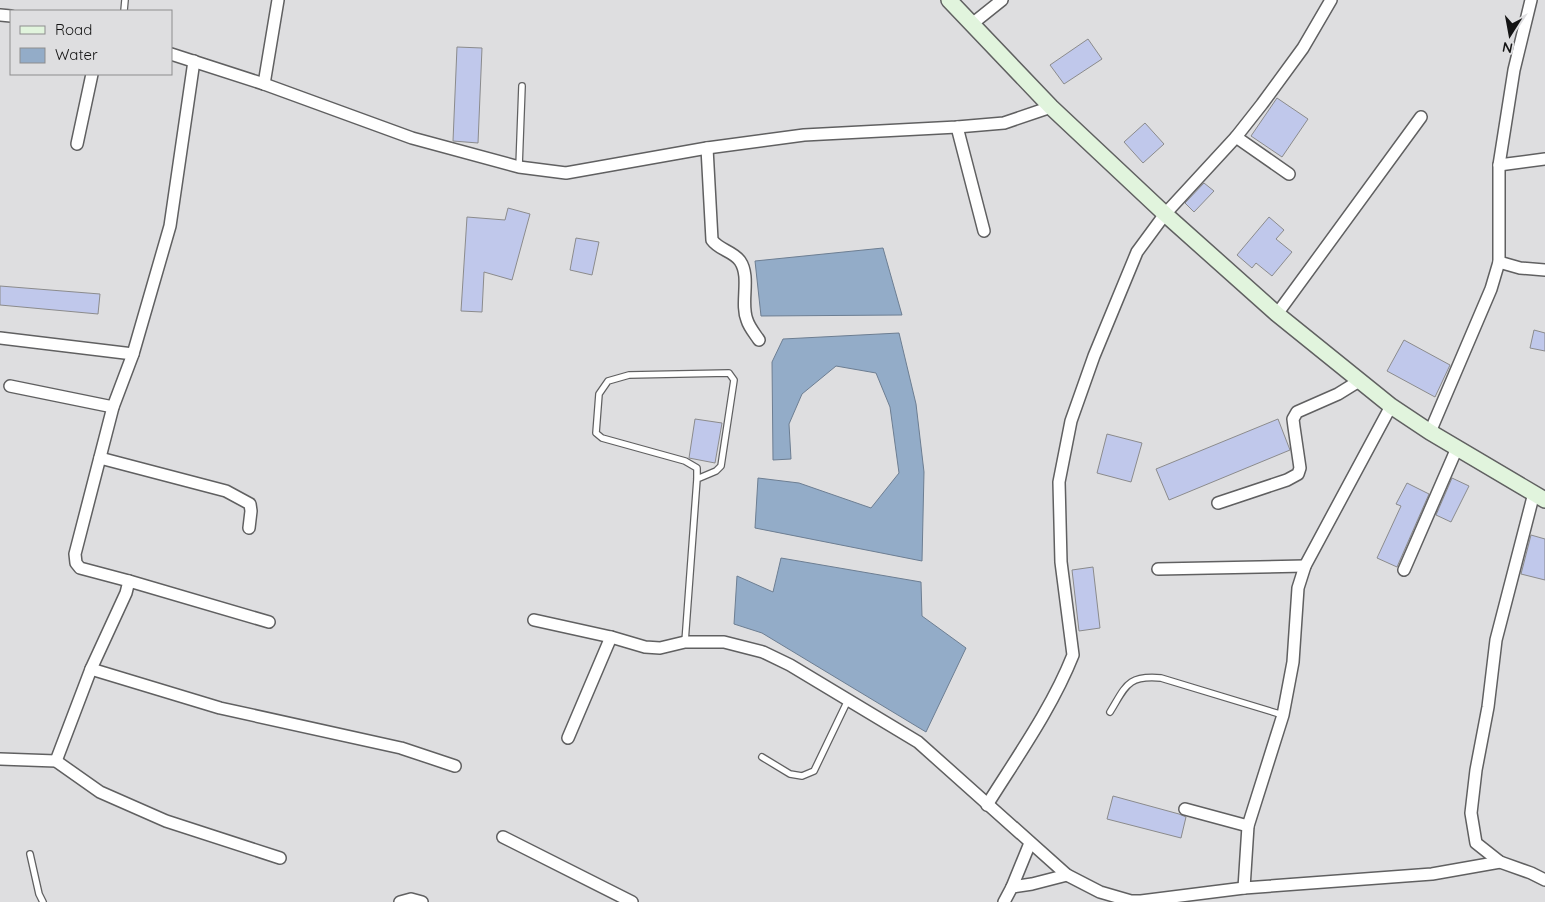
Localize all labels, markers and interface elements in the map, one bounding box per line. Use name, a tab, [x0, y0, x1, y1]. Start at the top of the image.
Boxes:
legend	[10, 10, 172, 75]
north arrow	[1485, 10, 1535, 60]
text: Road	[55, 20, 92, 39]
text: N	[1501, 38, 1514, 58]
text: Water	[55, 45, 98, 64]

